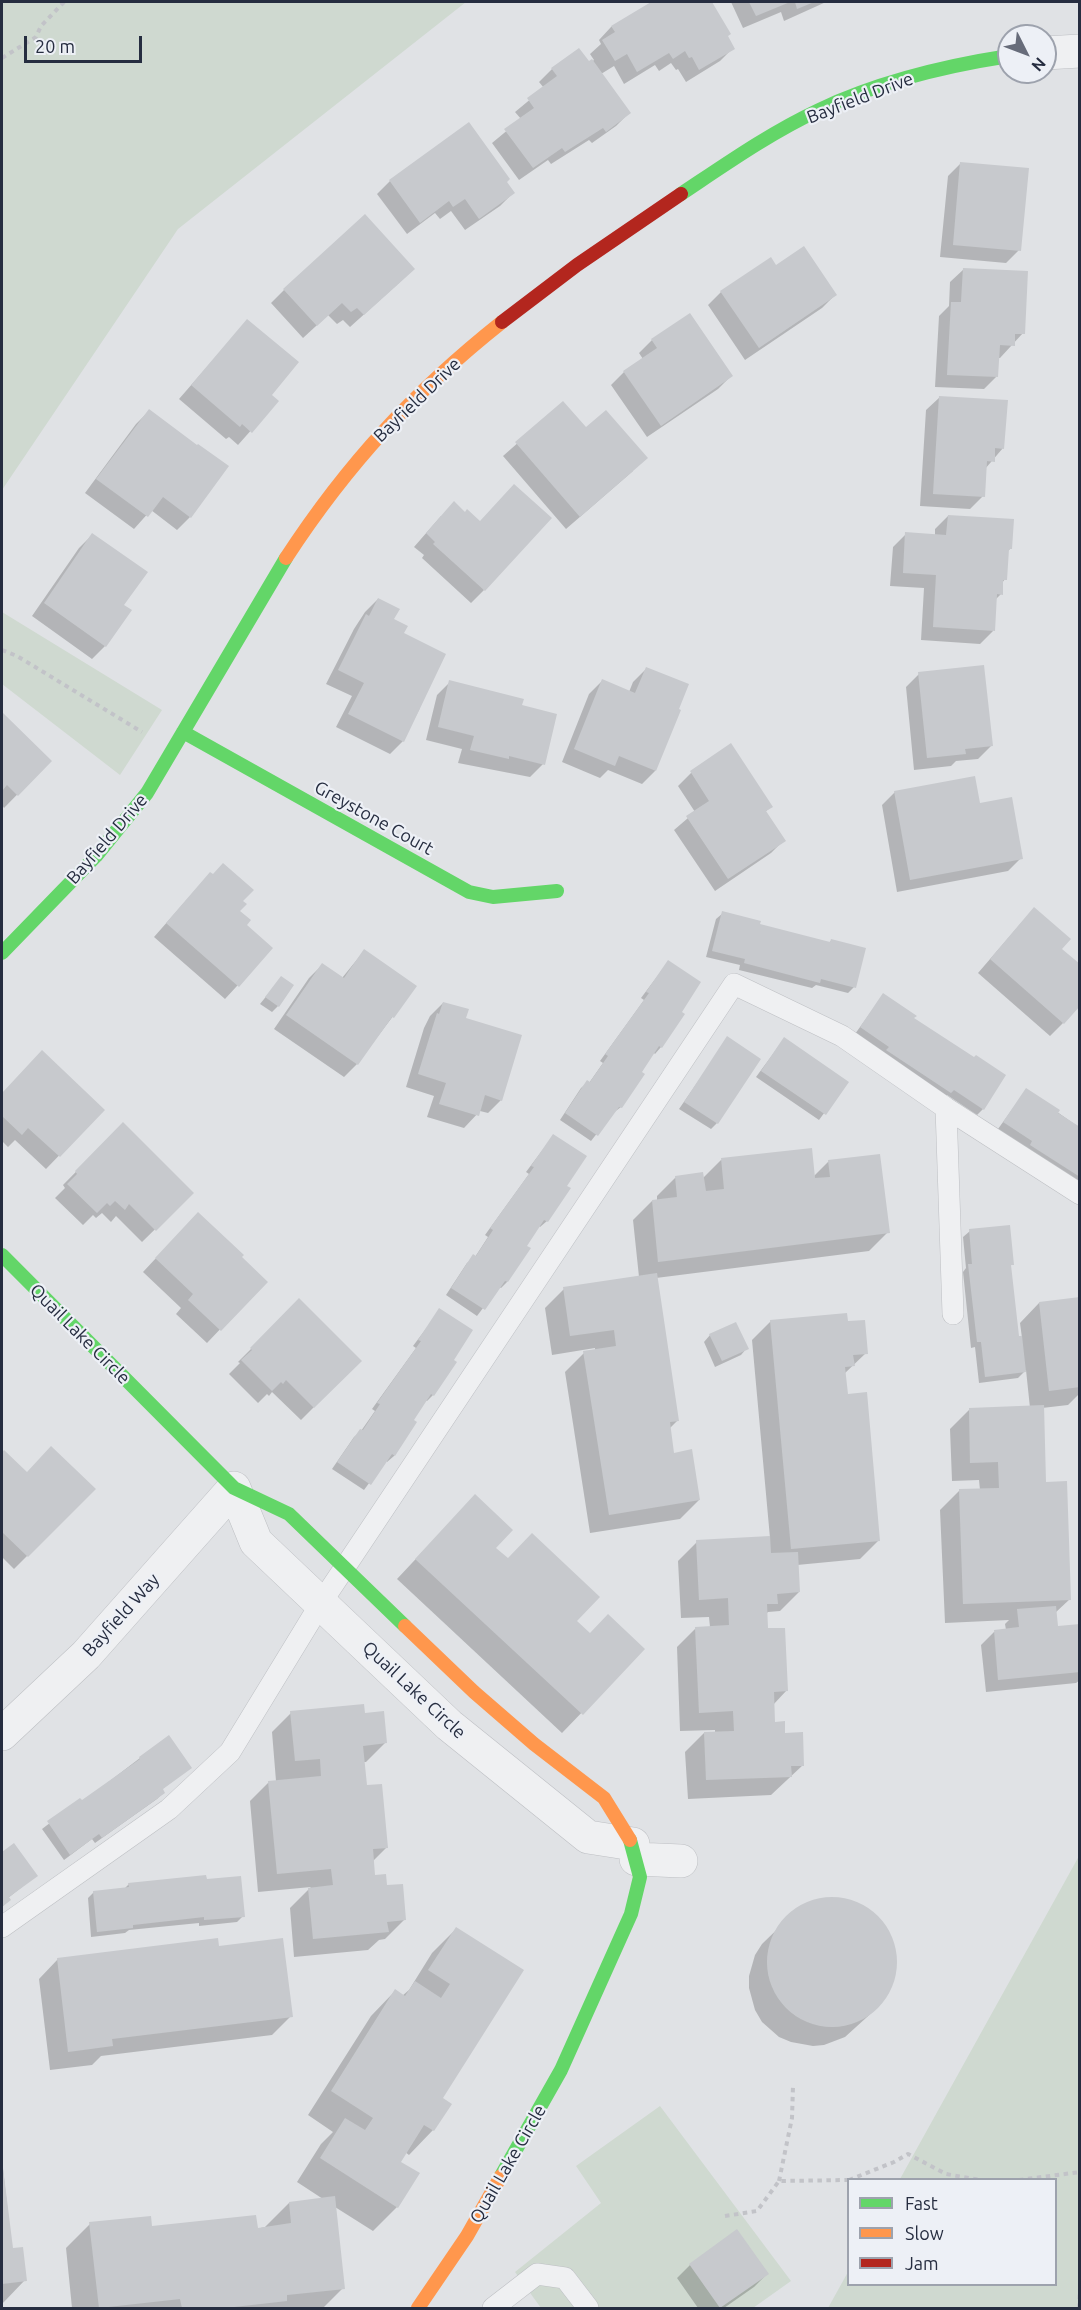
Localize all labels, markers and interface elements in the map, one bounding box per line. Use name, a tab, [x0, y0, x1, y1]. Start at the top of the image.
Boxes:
scale bar	[27, 24, 146, 62]
north arrow	[997, 24, 1057, 84]
text: 20 m	[35, 36, 75, 56]
text: N	[1028, 54, 1050, 75]
street label: Bayfield Drive	[804, 68, 916, 128]
street label: Bayfield Drive	[369, 353, 465, 447]
street label: Greystone Court	[311, 776, 437, 860]
street label: Bayfield Drive	[62, 789, 152, 889]
street label: Quail Lake Circle	[25, 1279, 135, 1389]
street label: Bayfield Way	[78, 1569, 164, 1661]
street label: Quail Lake Circle	[358, 1637, 470, 1743]
street label: Quail Lake Circle	[465, 2101, 551, 2227]
legend	[847, 2178, 1057, 2286]
text: Fast	[905, 2193, 938, 2213]
text: Slow	[905, 2223, 944, 2243]
text: Jam	[905, 2253, 939, 2273]

